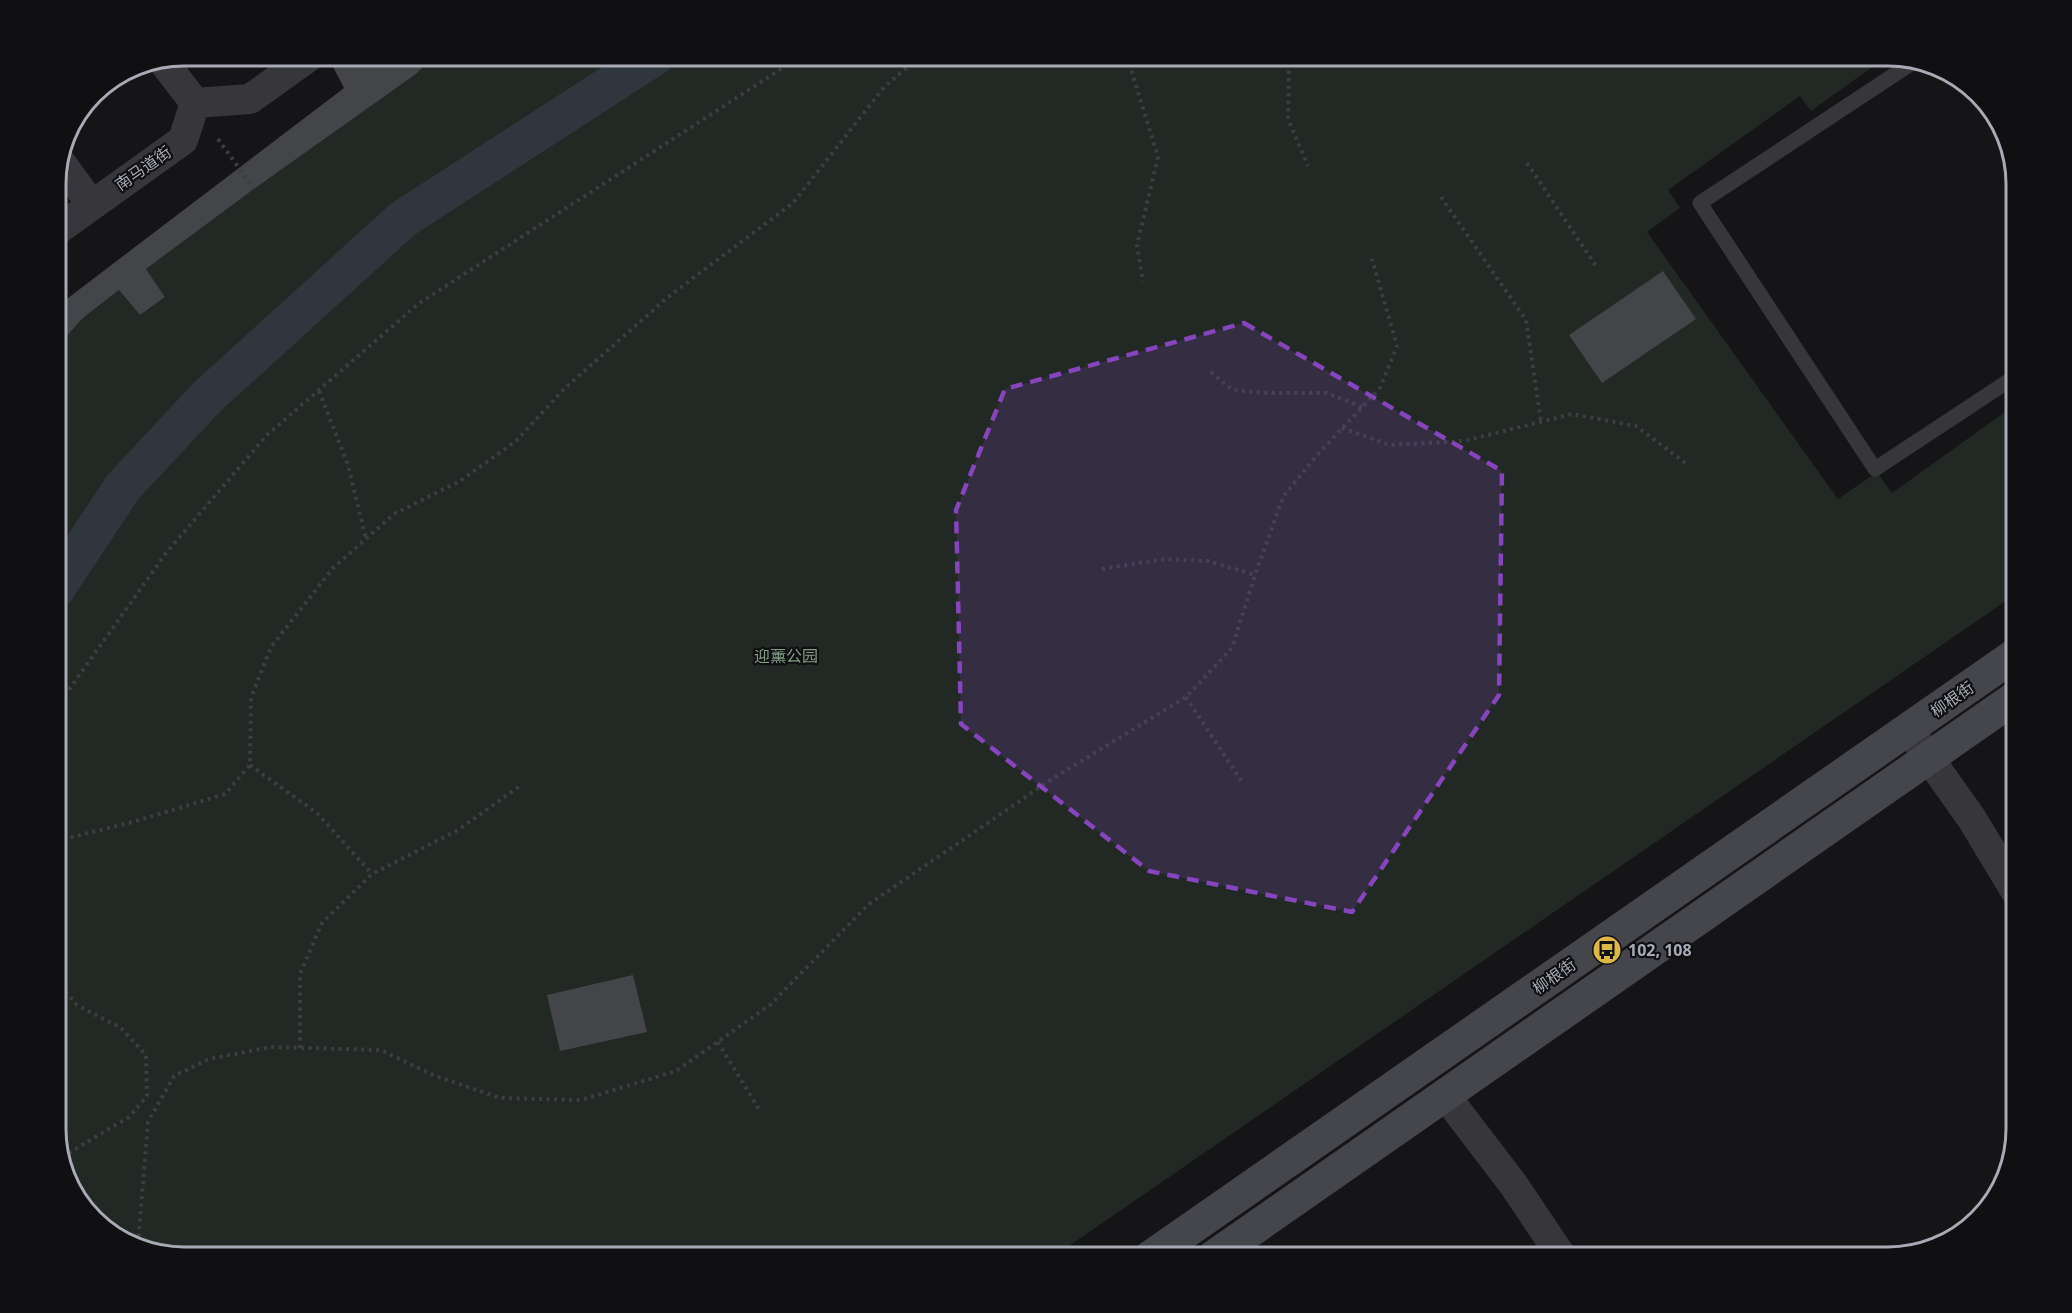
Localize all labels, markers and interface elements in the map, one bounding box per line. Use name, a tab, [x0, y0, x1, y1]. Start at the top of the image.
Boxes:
street label: 南马道街	[110, 141, 176, 195]
park label: 迎薰公园	[754, 645, 818, 667]
street label: 柳根街	[1926, 676, 1978, 722]
bus stop icon: 102, 108	[1591, 934, 1623, 966]
place label: 102, 108	[1628, 939, 1692, 961]
street label: 柳根街	[1528, 953, 1580, 999]

